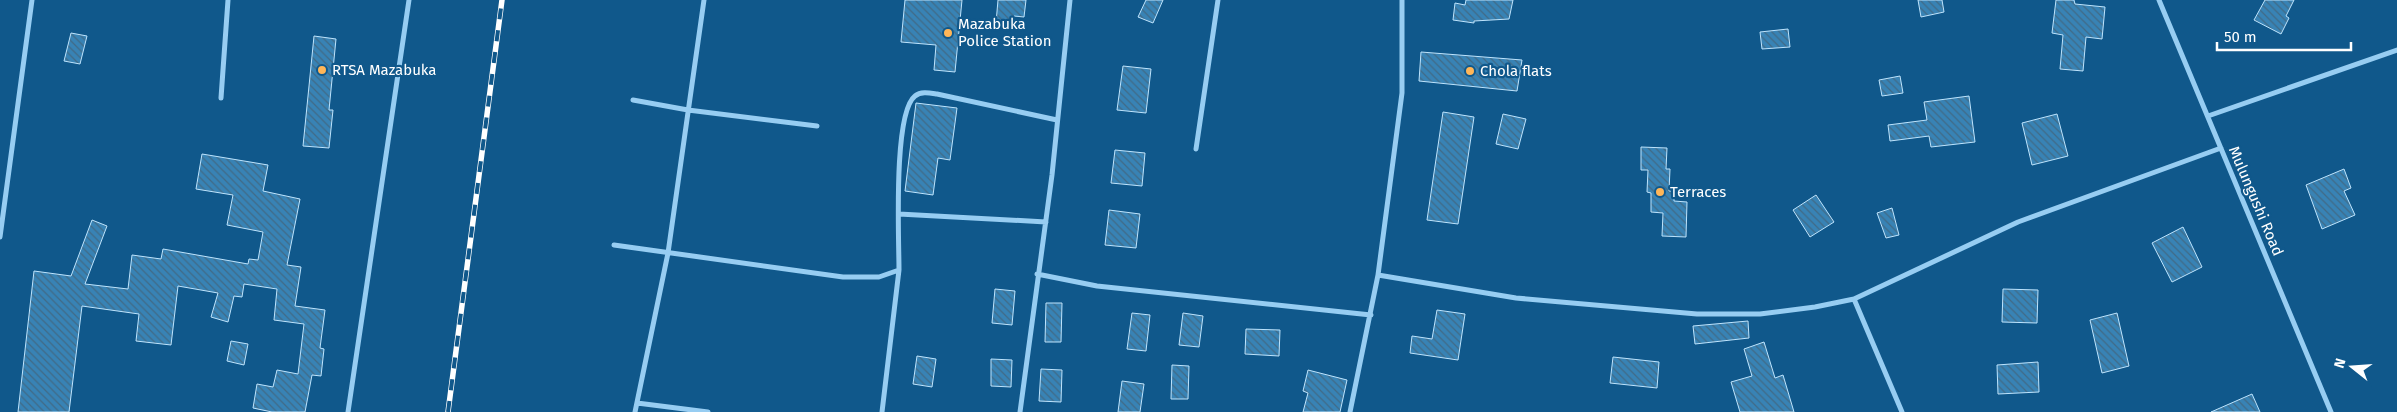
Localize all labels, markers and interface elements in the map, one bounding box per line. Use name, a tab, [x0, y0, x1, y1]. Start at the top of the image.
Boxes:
place label: Mazabuka Police Station	[958, 15, 1052, 50]
scale bar	[2217, 20, 2351, 52]
marker: Mazabuka Police Station	[942, 27, 954, 39]
text: 50 m	[2224, 28, 2257, 46]
place label: RTSA Mazabuka	[332, 61, 436, 79]
place label: Chola flats	[1480, 62, 1552, 80]
marker: RTSA Mazabuka	[316, 64, 328, 76]
marker: Chola flats	[1464, 65, 1476, 77]
street label: Mulungushi Road	[2225, 143, 2287, 259]
place label: Terraces	[1670, 183, 1726, 201]
marker: Terraces	[1654, 186, 1666, 198]
north arrow	[2327, 342, 2377, 392]
text: N	[2331, 356, 2350, 370]

